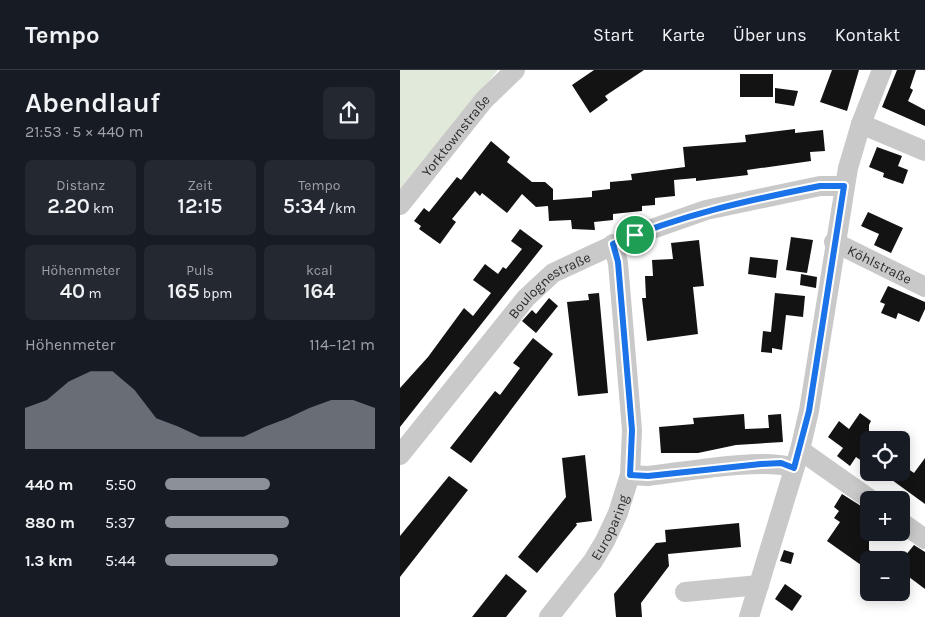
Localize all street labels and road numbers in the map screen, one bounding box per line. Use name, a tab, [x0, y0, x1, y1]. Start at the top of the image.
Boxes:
street label: Yorktownstraße	[418, 91, 493, 180]
street label: Köhlstraße	[845, 242, 915, 288]
street label: Boulognestraße	[504, 248, 593, 322]
street label: Europaring	[587, 492, 632, 563]

